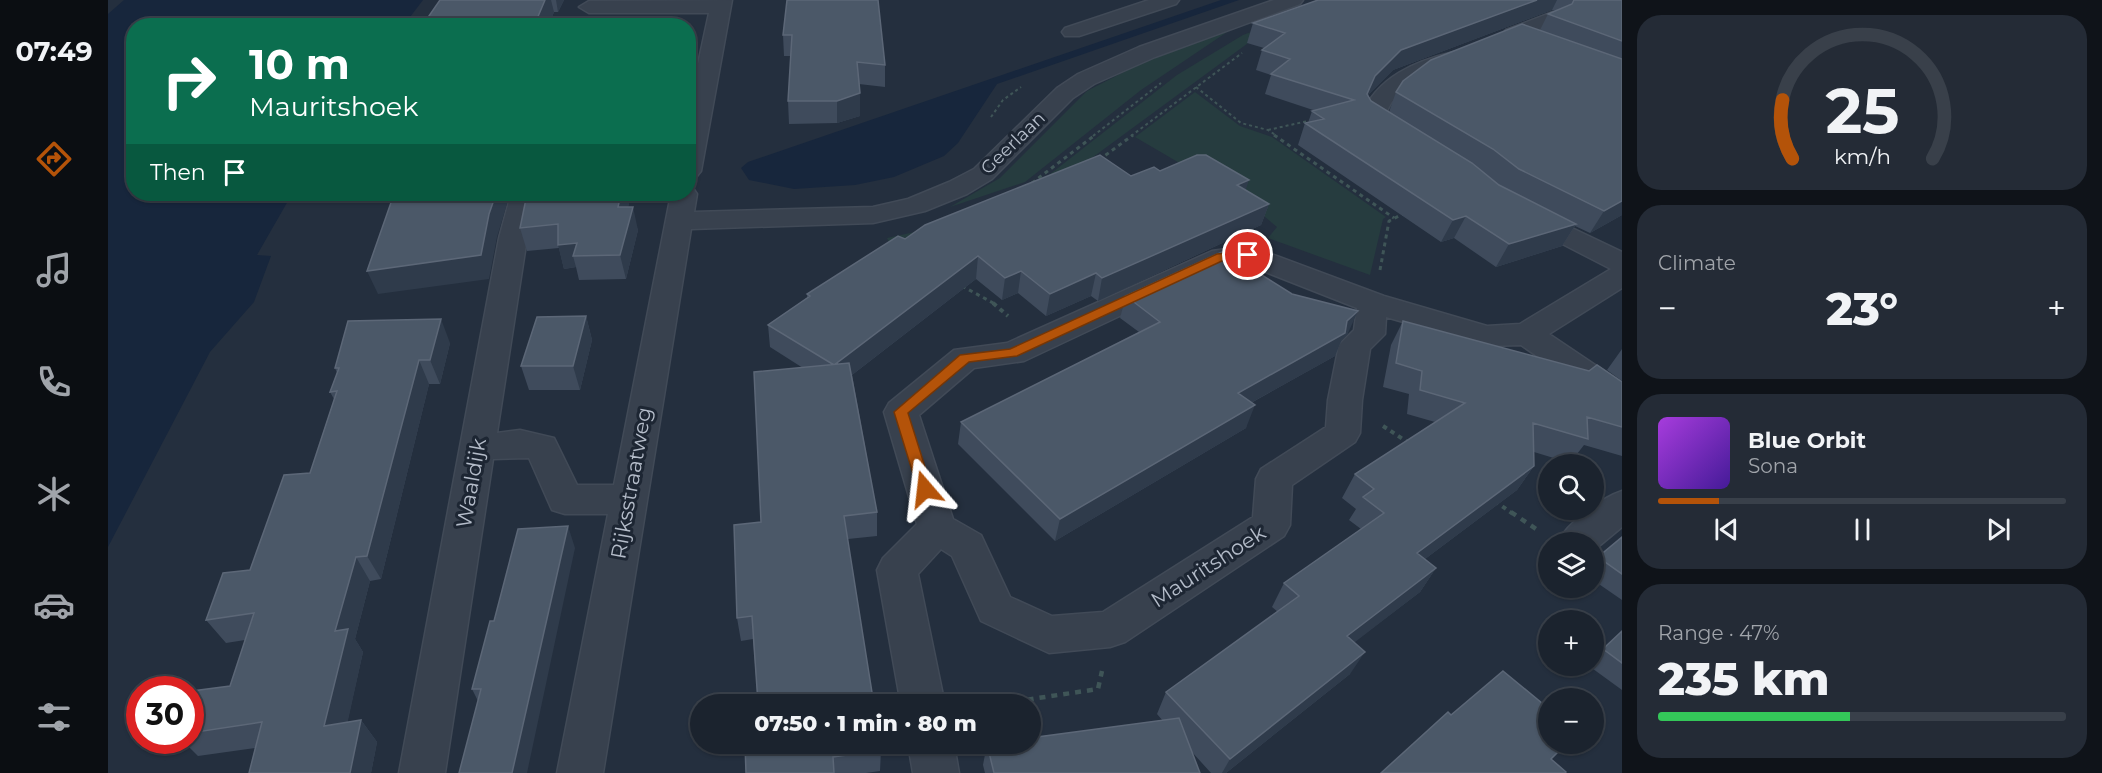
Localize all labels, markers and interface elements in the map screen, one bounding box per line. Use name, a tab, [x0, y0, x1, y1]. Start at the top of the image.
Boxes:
text: 07:49	[15, 35, 93, 68]
text: 10 m	[249, 38, 350, 90]
icon: right	[150, 42, 228, 120]
text: 25	[1825, 73, 1899, 149]
text: Mauritshoek	[249, 90, 418, 123]
street label: Geerlaan	[976, 107, 1050, 179]
icon: directions	[33, 138, 75, 180]
text: km/h	[1833, 144, 1891, 170]
icon: arrive	[218, 156, 251, 189]
text: Then	[150, 159, 206, 186]
pin	[1222, 229, 1273, 280]
icon: arrive	[1231, 238, 1264, 271]
icon: music	[33, 249, 75, 291]
text: Climate	[1658, 251, 1736, 275]
text: 23°	[1826, 281, 1898, 336]
text: −	[1658, 288, 1677, 328]
text: +	[2047, 288, 2066, 328]
icon: phone	[33, 361, 75, 403]
street label: Rijksstraatweg	[605, 405, 657, 561]
text: Blue Orbit	[1748, 427, 1866, 454]
street label: Waaldijk	[451, 436, 491, 530]
map controls	[1538, 454, 1604, 754]
button: search	[1538, 454, 1604, 520]
text: Sona	[1748, 454, 1798, 478]
position arrow	[893, 457, 957, 521]
icon: climate	[33, 473, 75, 515]
icon: previous	[1710, 513, 1743, 546]
icon: pause	[1846, 513, 1879, 546]
icon: next	[1982, 513, 2015, 546]
street label: Mauritshoek	[1146, 519, 1270, 612]
button: layers	[1538, 532, 1604, 598]
icon: car	[33, 584, 75, 626]
button: +	[1538, 610, 1604, 676]
text: Range · 47%	[1658, 621, 1780, 645]
text: 235 km	[1658, 651, 1829, 706]
speed limit sign: 30	[126, 676, 204, 754]
button: −	[1538, 688, 1604, 754]
icon: filters	[33, 696, 75, 738]
text: 07:50 · 1 min · 80 m	[754, 710, 977, 737]

